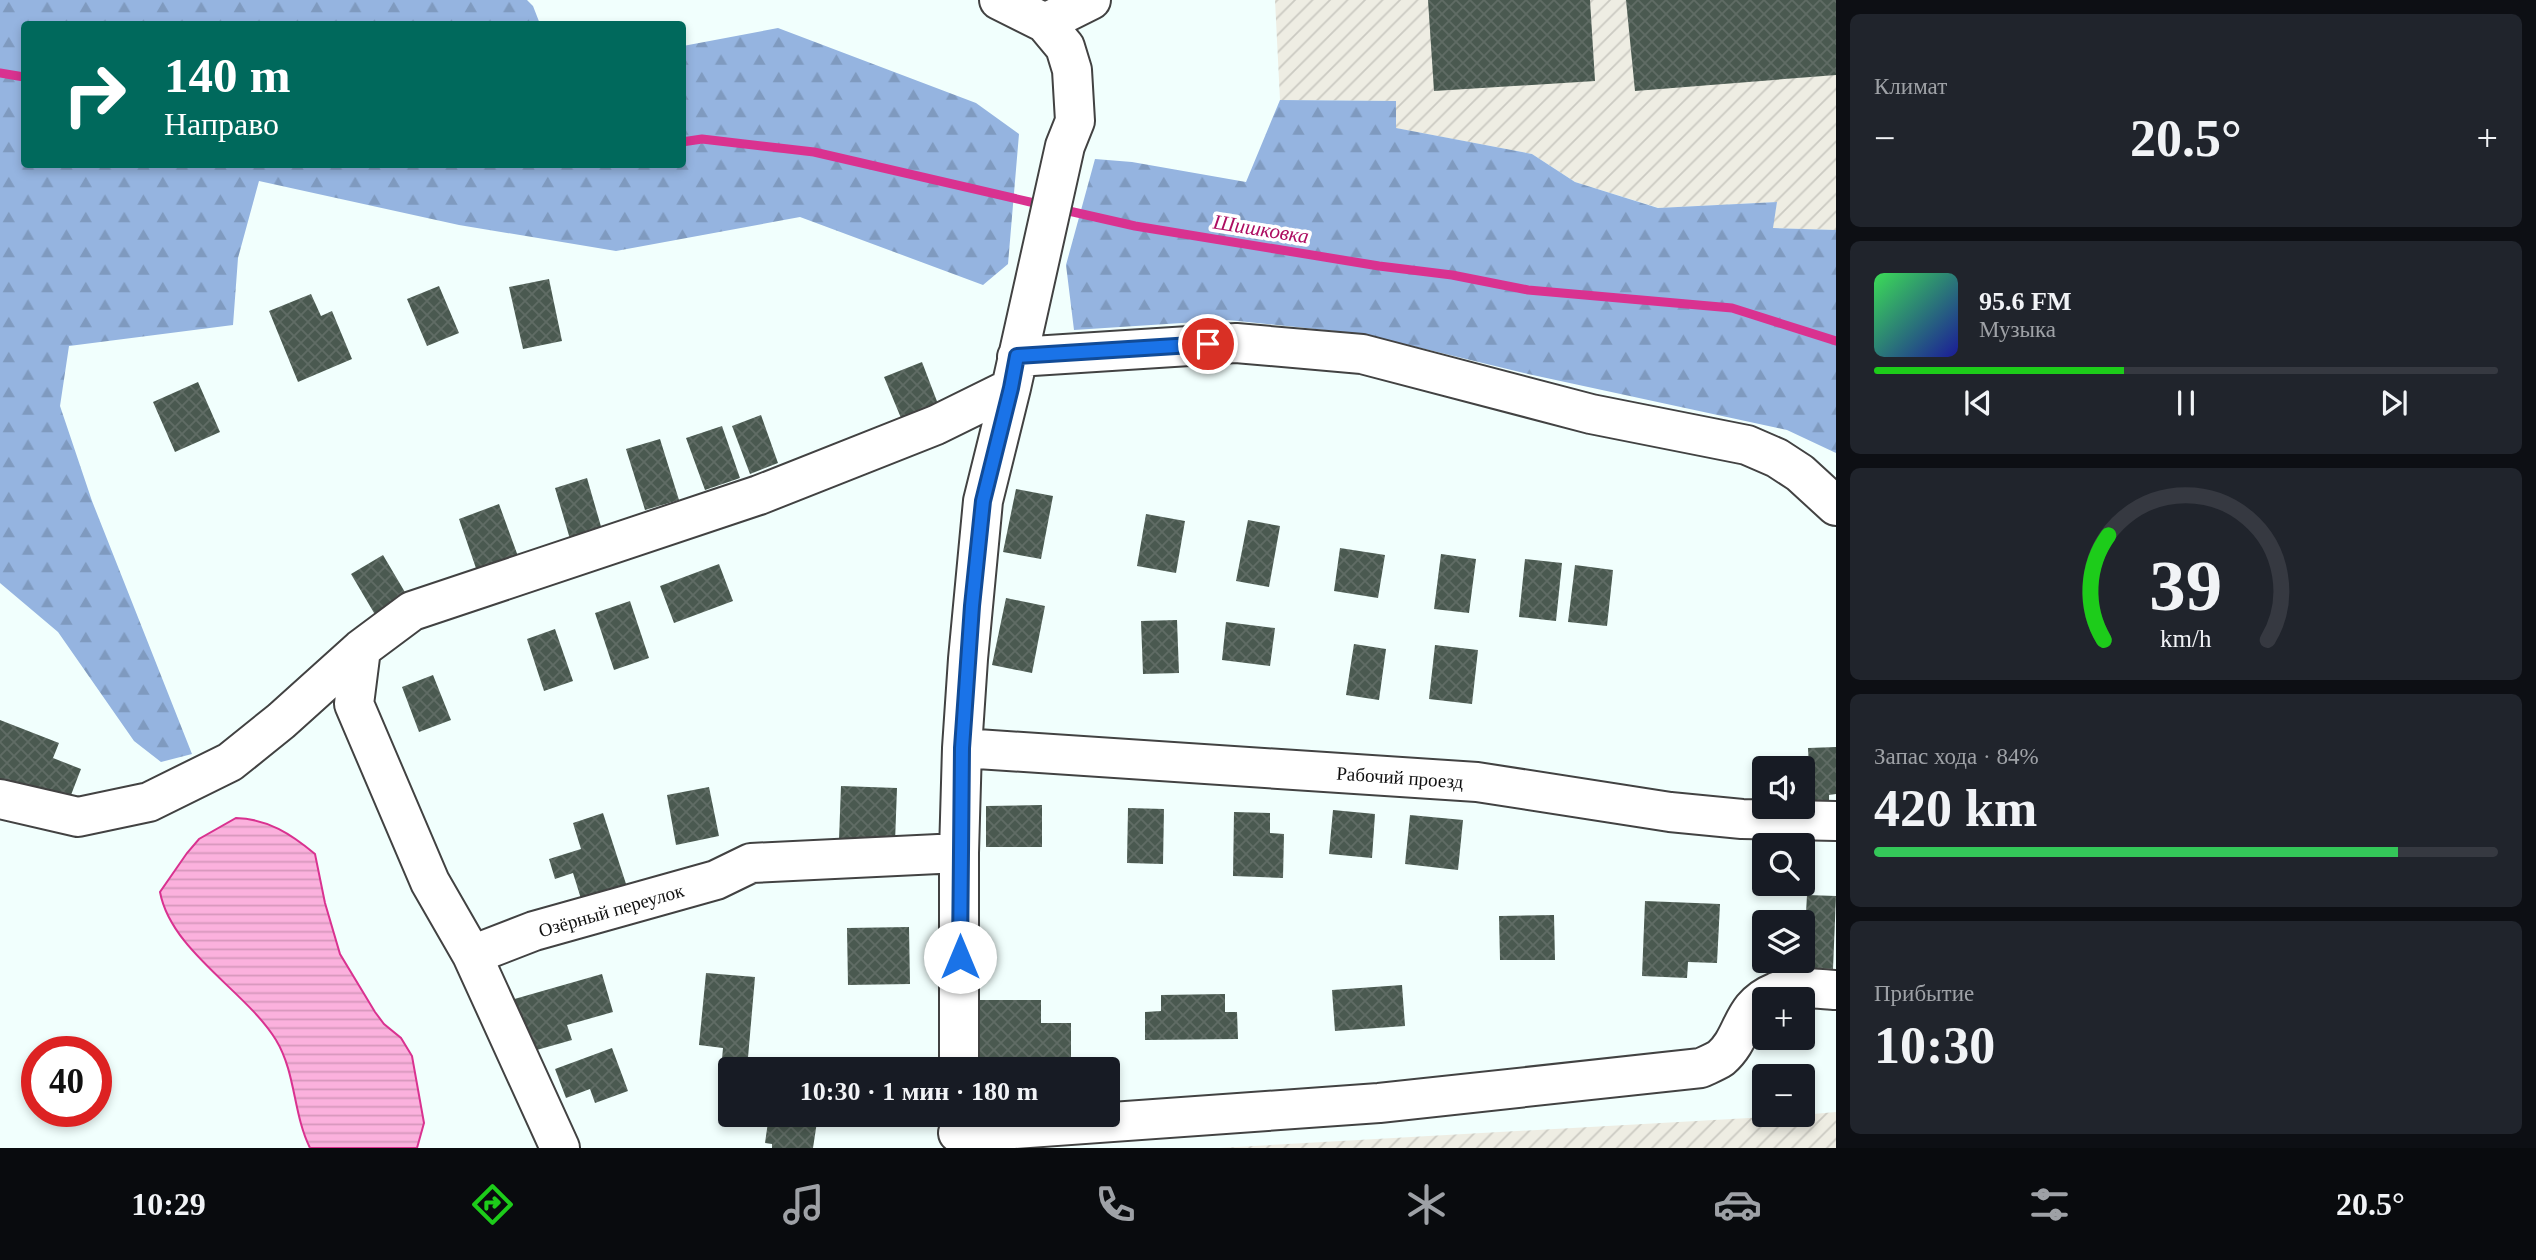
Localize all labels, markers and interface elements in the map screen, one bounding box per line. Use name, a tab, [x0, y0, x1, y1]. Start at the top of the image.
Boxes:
text: 140 m	[164, 48, 291, 103]
icon: right	[49, 49, 140, 140]
text: Климат	[1874, 74, 1947, 99]
text: Направо	[164, 106, 279, 142]
text: 20.5°	[2130, 110, 2242, 167]
text: −	[1874, 117, 1895, 159]
text: +	[2477, 117, 2498, 159]
water label: Шишковка	[1210, 209, 1311, 248]
text: 95.6 FM	[1979, 287, 2071, 316]
pin	[1178, 314, 1238, 374]
text: Музыка	[1979, 317, 2056, 342]
icon: arrive	[1189, 325, 1227, 363]
icon: previous	[1959, 384, 1997, 422]
icon: pause	[2167, 384, 2205, 422]
icon: next	[2375, 384, 2413, 422]
text: 39	[2150, 545, 2222, 626]
text: km/h	[2160, 625, 2212, 652]
text: Запас хода · 84%	[1874, 744, 2039, 769]
map controls	[1752, 756, 1815, 1127]
button: sound	[1752, 756, 1815, 819]
street label: Рабочий проезд	[1336, 763, 1464, 792]
text: 420 km	[1874, 780, 2037, 837]
button: search	[1752, 833, 1815, 896]
street label: Озёрный переулок	[536, 880, 687, 941]
button: layers	[1752, 910, 1815, 973]
position arrow	[923, 920, 997, 994]
text: Прибытие	[1874, 981, 1974, 1006]
button: +	[1752, 987, 1815, 1050]
text: 10:30	[1874, 1017, 1995, 1074]
speed limit sign: 40	[21, 1036, 112, 1127]
button: −	[1752, 1064, 1815, 1127]
text: 10:30 · 1 мин · 180 m	[800, 1077, 1038, 1106]
icon: directions	[468, 1180, 517, 1229]
icon: music	[779, 1180, 828, 1229]
icon: phone	[1091, 1180, 1140, 1229]
icon: climate	[1402, 1180, 1451, 1229]
icon: car	[1713, 1180, 1762, 1229]
icon: filters	[2025, 1180, 2074, 1229]
text: 10:29	[131, 1186, 206, 1222]
text: 20.5°	[2336, 1186, 2405, 1222]

